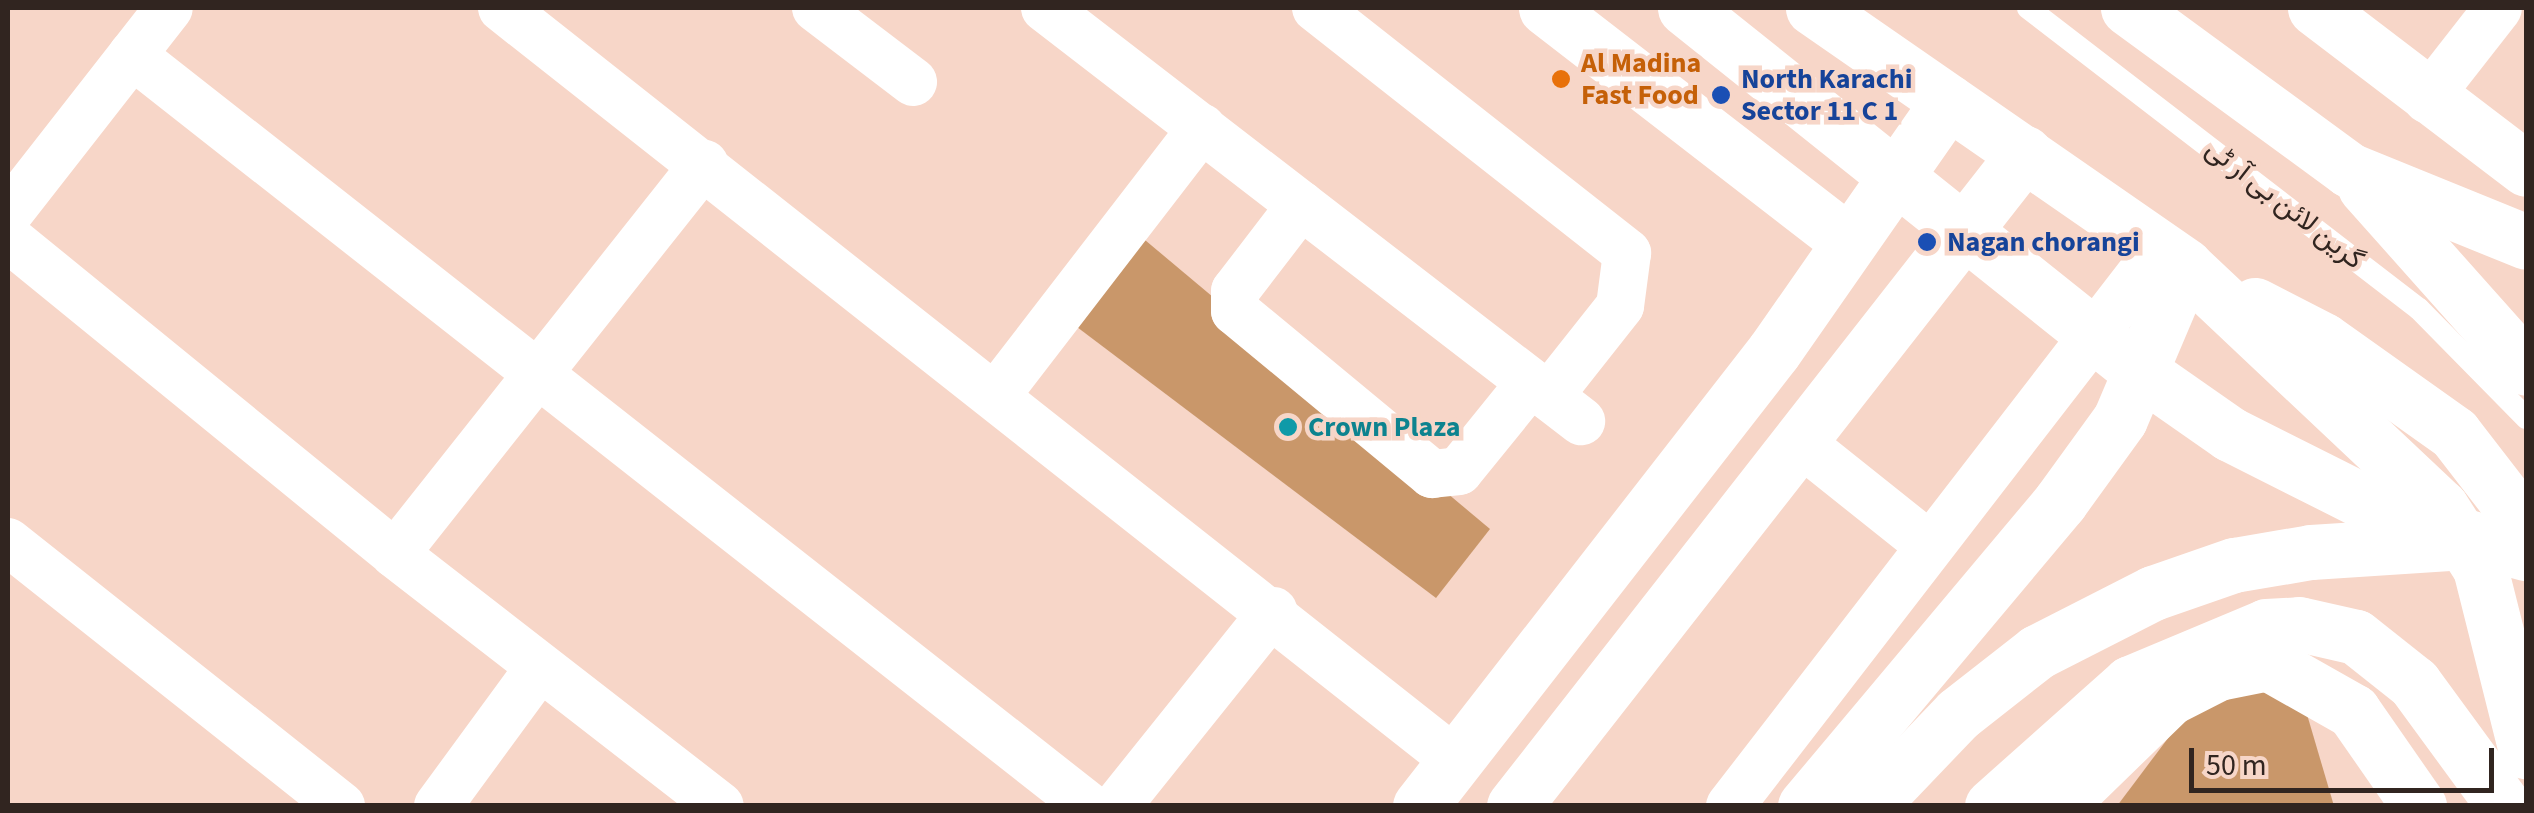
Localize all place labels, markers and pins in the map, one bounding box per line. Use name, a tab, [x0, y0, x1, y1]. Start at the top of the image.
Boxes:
place label: Al Madina Fast Food	[1581, 46, 1701, 112]
place label: North Karachi Sector 11 C 1	[1741, 62, 1912, 128]
marker: Al Madina Fast Food	[1550, 68, 1572, 90]
marker: North Karachi Sector 11 C 1	[1710, 84, 1732, 106]
place label: Nagan chorangi	[1947, 225, 2140, 259]
marker: Nagan chorangi	[1916, 231, 1938, 253]
place label: Crown Plaza	[1308, 410, 1461, 444]
marker: Crown Plaza	[1277, 416, 1299, 438]

